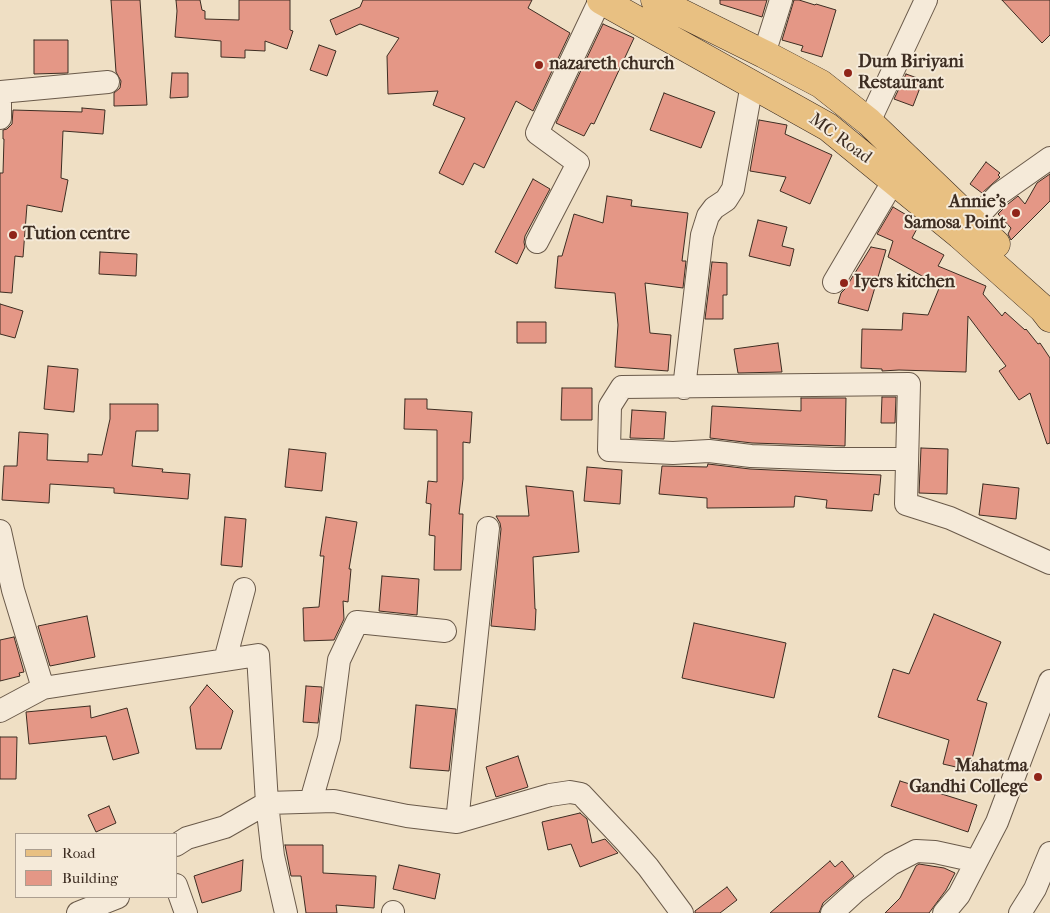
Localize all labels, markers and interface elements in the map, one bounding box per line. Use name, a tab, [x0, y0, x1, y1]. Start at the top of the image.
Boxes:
place label: Dum Biriyani Restaurant	[858, 52, 964, 94]
place label: nazareth church	[549, 54, 674, 76]
marker: nazareth church	[533, 59, 545, 71]
marker: Dum Biriyani Restaurant	[842, 67, 854, 79]
street label: MC Road	[804, 109, 876, 169]
place label: Annie's Samosa Point	[904, 192, 1006, 234]
marker: Annie's Samosa Point	[1010, 207, 1022, 219]
place label: Tution centre	[23, 224, 130, 246]
marker: Tution centre	[7, 229, 19, 241]
place label: Iyers kitchen	[854, 272, 955, 294]
marker: Iyers kitchen	[838, 277, 850, 289]
place label: Mahatma Gandhi College	[909, 756, 1028, 799]
marker: Mahatma Gandhi College	[1032, 771, 1044, 783]
legend	[15, 833, 178, 898]
text: Road	[62, 844, 95, 862]
text: Building	[62, 869, 118, 887]

